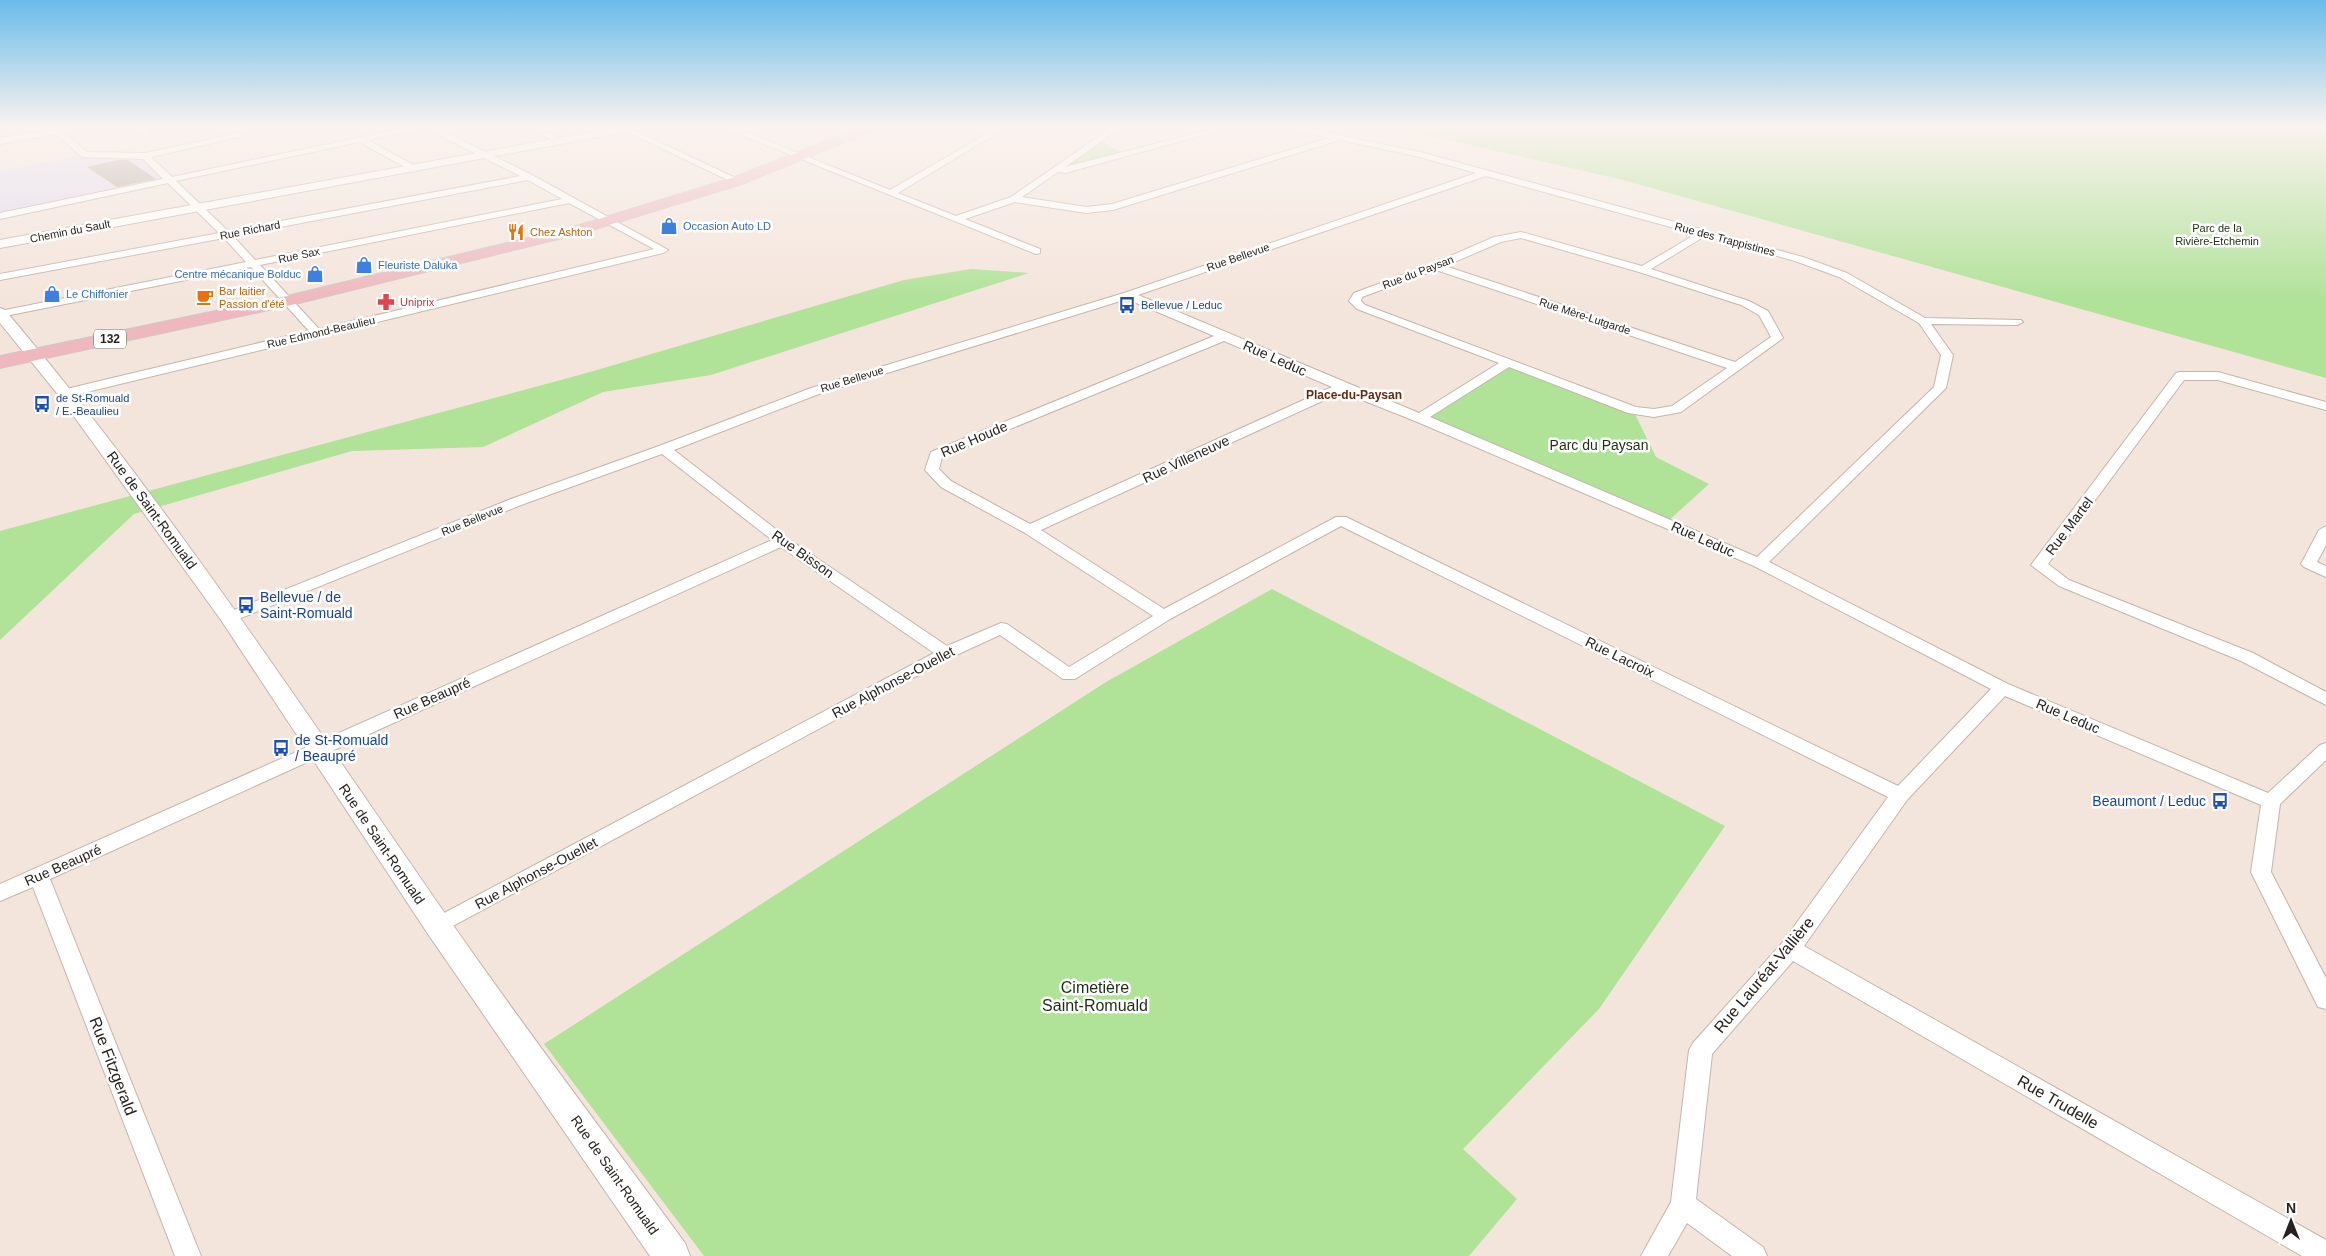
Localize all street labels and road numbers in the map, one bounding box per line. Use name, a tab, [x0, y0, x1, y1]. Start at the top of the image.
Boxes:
street label: Chemin du Sault	[29, 217, 111, 245]
street label: Rue Richard	[219, 218, 281, 242]
street label: Rue des Trappistines	[1674, 220, 1777, 258]
street label: Rue Bellevue	[1205, 241, 1271, 273]
street label: Rue Sax	[277, 245, 321, 265]
street label: Rue du Paysan	[1381, 253, 1455, 291]
street label: Rue Mère-Lutgarde	[1538, 296, 1632, 336]
street label: Rue Edmond-Beaulieu	[266, 314, 376, 350]
road number: 132	[94, 329, 126, 348]
street label: Rue Leduc	[1241, 337, 1309, 379]
street label: Rue Bellevue	[819, 364, 885, 394]
street label: Rue Houde	[938, 418, 1010, 460]
street label: Rue Villeneuve	[1140, 432, 1232, 486]
street label: Rue de Saint-Romuald	[104, 448, 200, 572]
street label: Rue Martel	[2042, 494, 2096, 558]
street label: Rue Bellevue	[439, 502, 505, 538]
street label: Rue Leduc	[1669, 518, 1737, 560]
street label: Rue Bisson	[769, 527, 837, 581]
street label: Rue Lacroix	[1583, 633, 1657, 681]
street label: Rue Alphonse-Ouellet	[829, 643, 957, 721]
street label: Rue Beaupré	[391, 674, 473, 722]
street label: Rue Leduc	[2034, 695, 2102, 737]
street label: Rue de Saint-Romuald	[336, 781, 428, 907]
street label: Rue Alphonse-Ouellet	[472, 834, 600, 912]
street label: Rue Beaupré	[22, 841, 104, 889]
street label: Rue Lauréat-Vallière	[1711, 914, 1817, 1036]
street label: Rue Fitzgerald	[86, 1014, 140, 1118]
street label: Rue Trudelle	[2014, 1072, 2102, 1132]
street label: Rue de Saint-Romuald	[568, 1112, 662, 1238]

